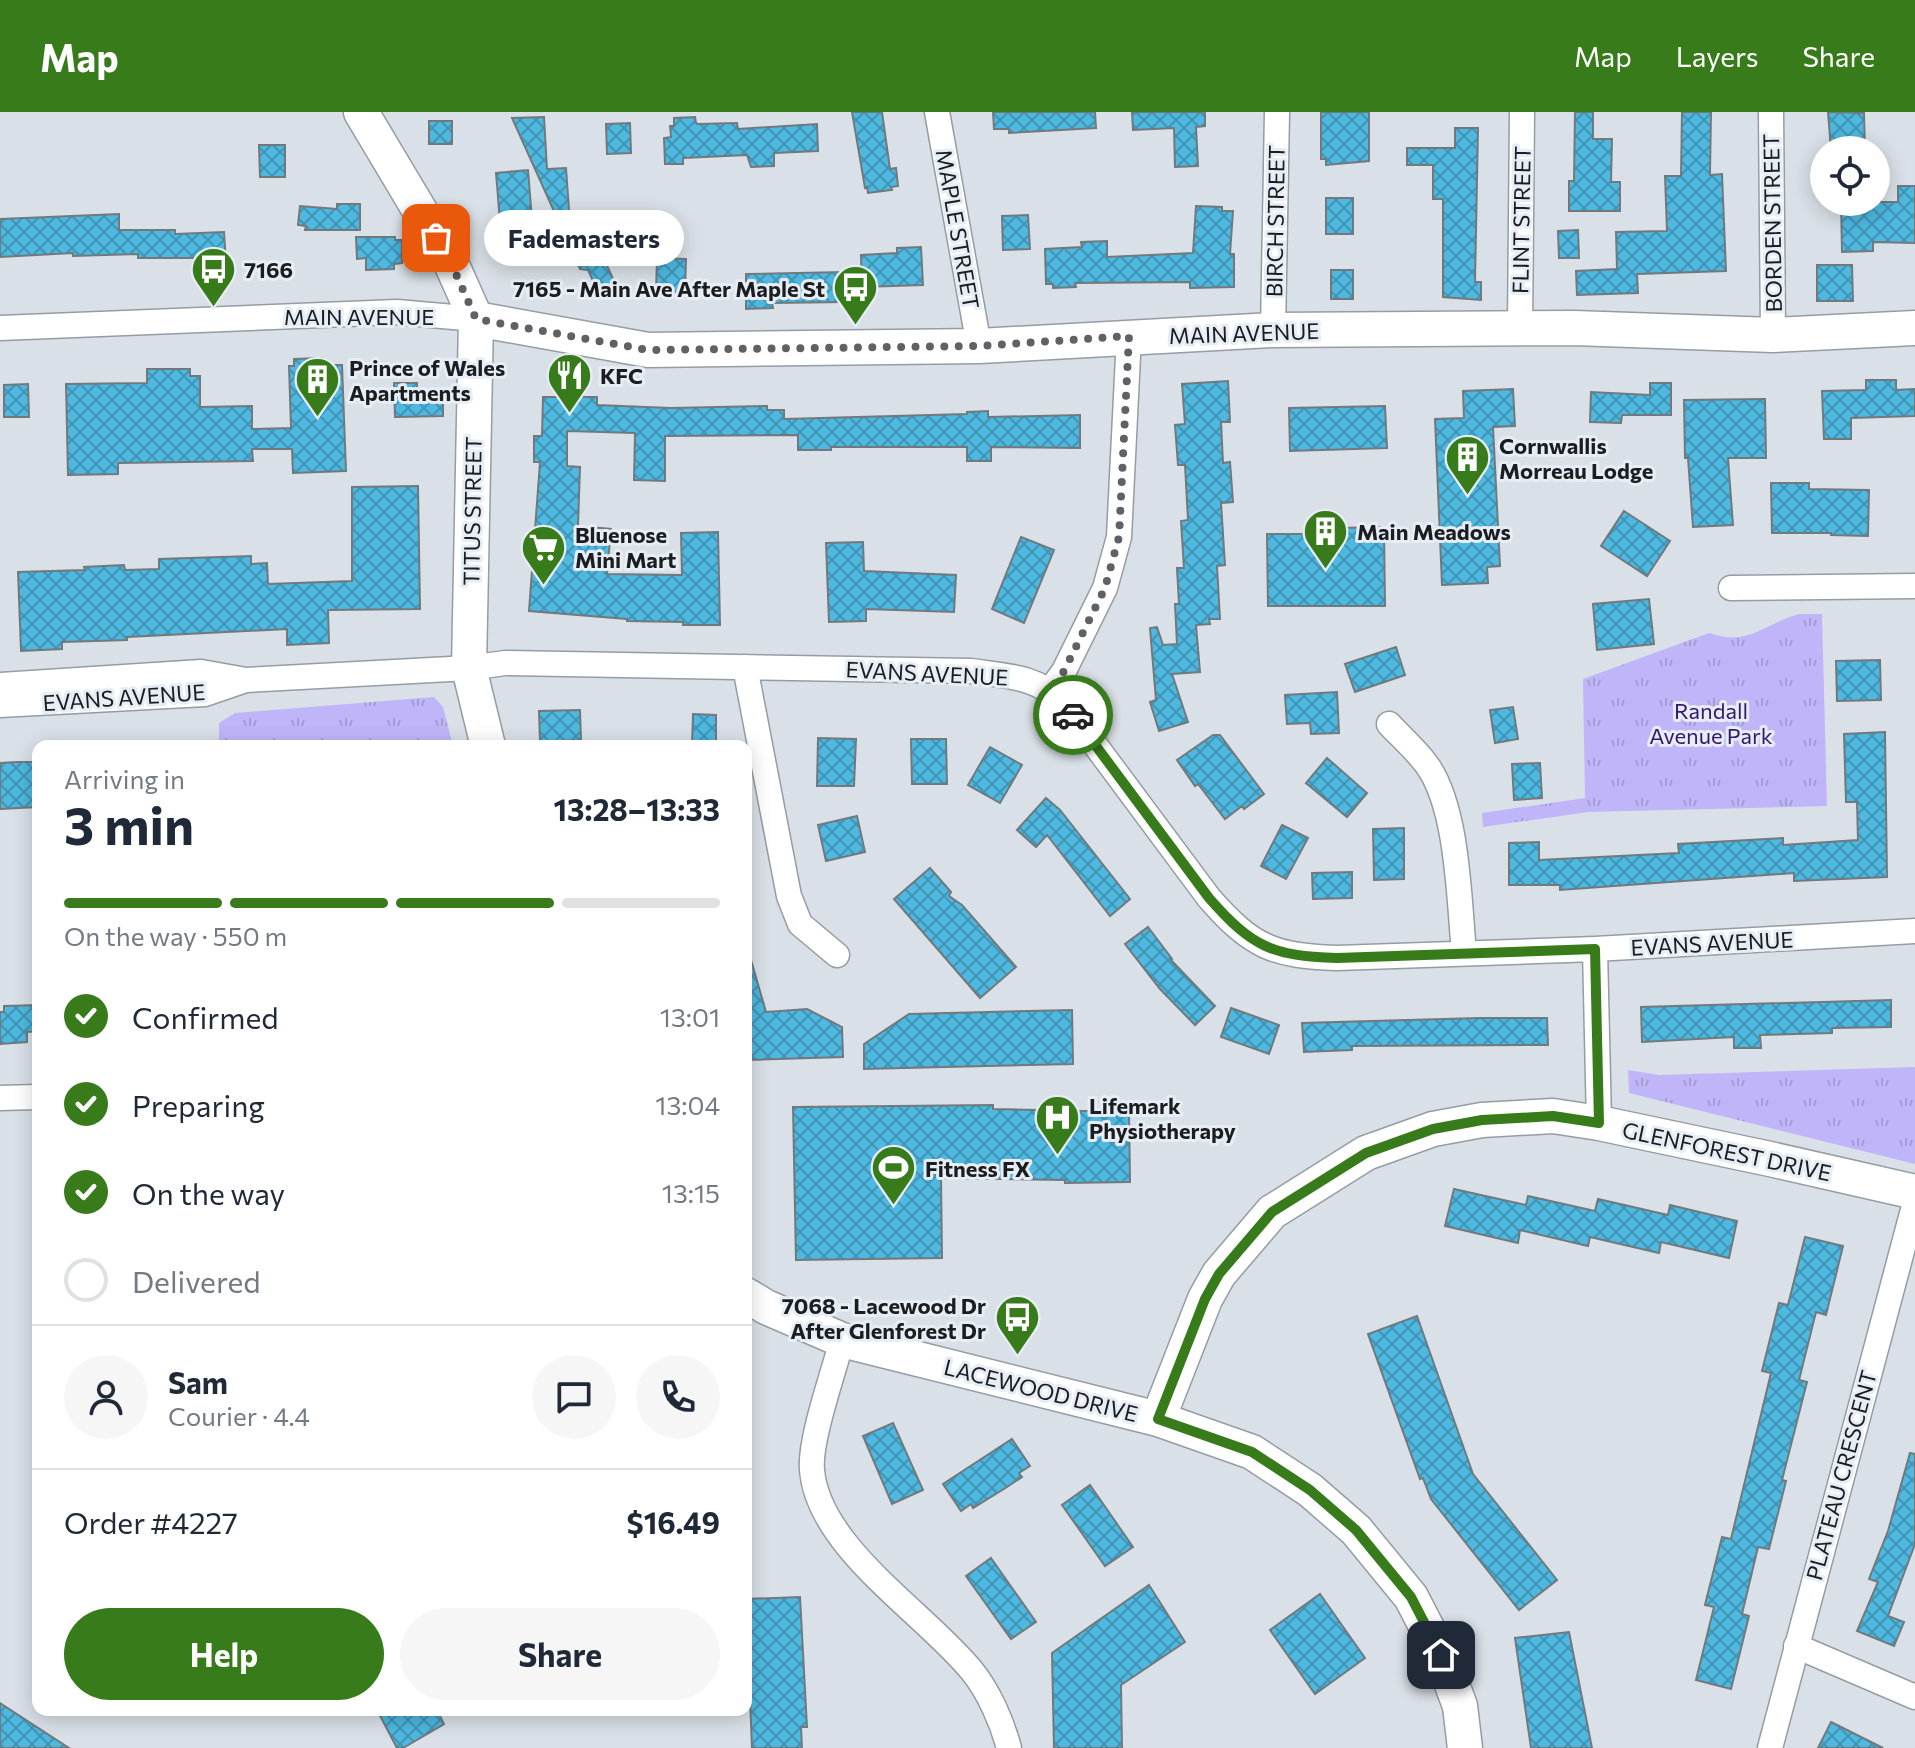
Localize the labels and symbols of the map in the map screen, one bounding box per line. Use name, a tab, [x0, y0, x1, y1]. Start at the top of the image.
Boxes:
street label: BORDEN STREET	[1757, 133, 1787, 313]
street label: BIRCH STREET	[1260, 145, 1290, 297]
street label: FLINT STREET	[1506, 146, 1536, 294]
street label: MAPLE STREET	[931, 147, 985, 311]
pin	[402, 204, 470, 272]
callout: Fademasters	[484, 210, 684, 266]
bus stop icon: 7166	[189, 245, 237, 308]
place label: 7166	[244, 256, 293, 283]
bus stop icon: 7165 - Main Ave After Maple St	[832, 264, 880, 327]
place label: 7165 - Main Ave After Maple St	[513, 275, 825, 302]
street label: MAIN AVENUE	[284, 303, 434, 330]
street label: MAIN AVENUE	[1168, 317, 1320, 349]
restaurant icon: KFC	[545, 351, 593, 414]
place label: Prince of Wales Apartments	[349, 354, 505, 406]
building icon: Prince of Wales Apartments	[294, 356, 342, 419]
place label: KFC	[600, 362, 643, 389]
place label: Cornwallis Morreau Lodge	[1499, 432, 1653, 484]
building icon: Cornwallis Morreau Lodge	[1444, 434, 1492, 497]
street label: TITUS STREET	[457, 436, 487, 586]
building icon: Main Meadows	[1302, 507, 1350, 570]
place label: Main Meadows	[1357, 518, 1511, 545]
place label: Bluenose Mini Mart	[575, 521, 676, 573]
supermarket icon: Bluenose Mini Mart	[520, 523, 568, 586]
street label: EVANS AVENUE	[845, 655, 1009, 691]
courier	[1033, 675, 1113, 755]
street label: EVANS AVENUE	[42, 678, 206, 716]
park label: Randall Avenue Park	[1649, 697, 1773, 749]
street label: EVANS AVENUE	[1630, 925, 1794, 961]
place label: Lifemark Physiotherapy	[1089, 1092, 1236, 1144]
hospital icon: Lifemark Physiotherapy	[1034, 1094, 1082, 1157]
street label: GLENFOREST DRIVE	[1620, 1116, 1834, 1186]
sports icon: Fitness FX	[870, 1144, 918, 1207]
place label: Fitness FX	[925, 1155, 1031, 1182]
place label: 7068 - Lacewood Dr After Glenforest Dr	[782, 1292, 986, 1344]
bus stop icon: 7068 - Lacewood Dr After Glenforest Dr	[993, 1294, 1041, 1357]
street label: LACEWOOD DRIVE	[941, 1353, 1141, 1427]
street label: PLATEAU CRESCENT	[1800, 1367, 1882, 1583]
pin	[1407, 1621, 1475, 1689]

